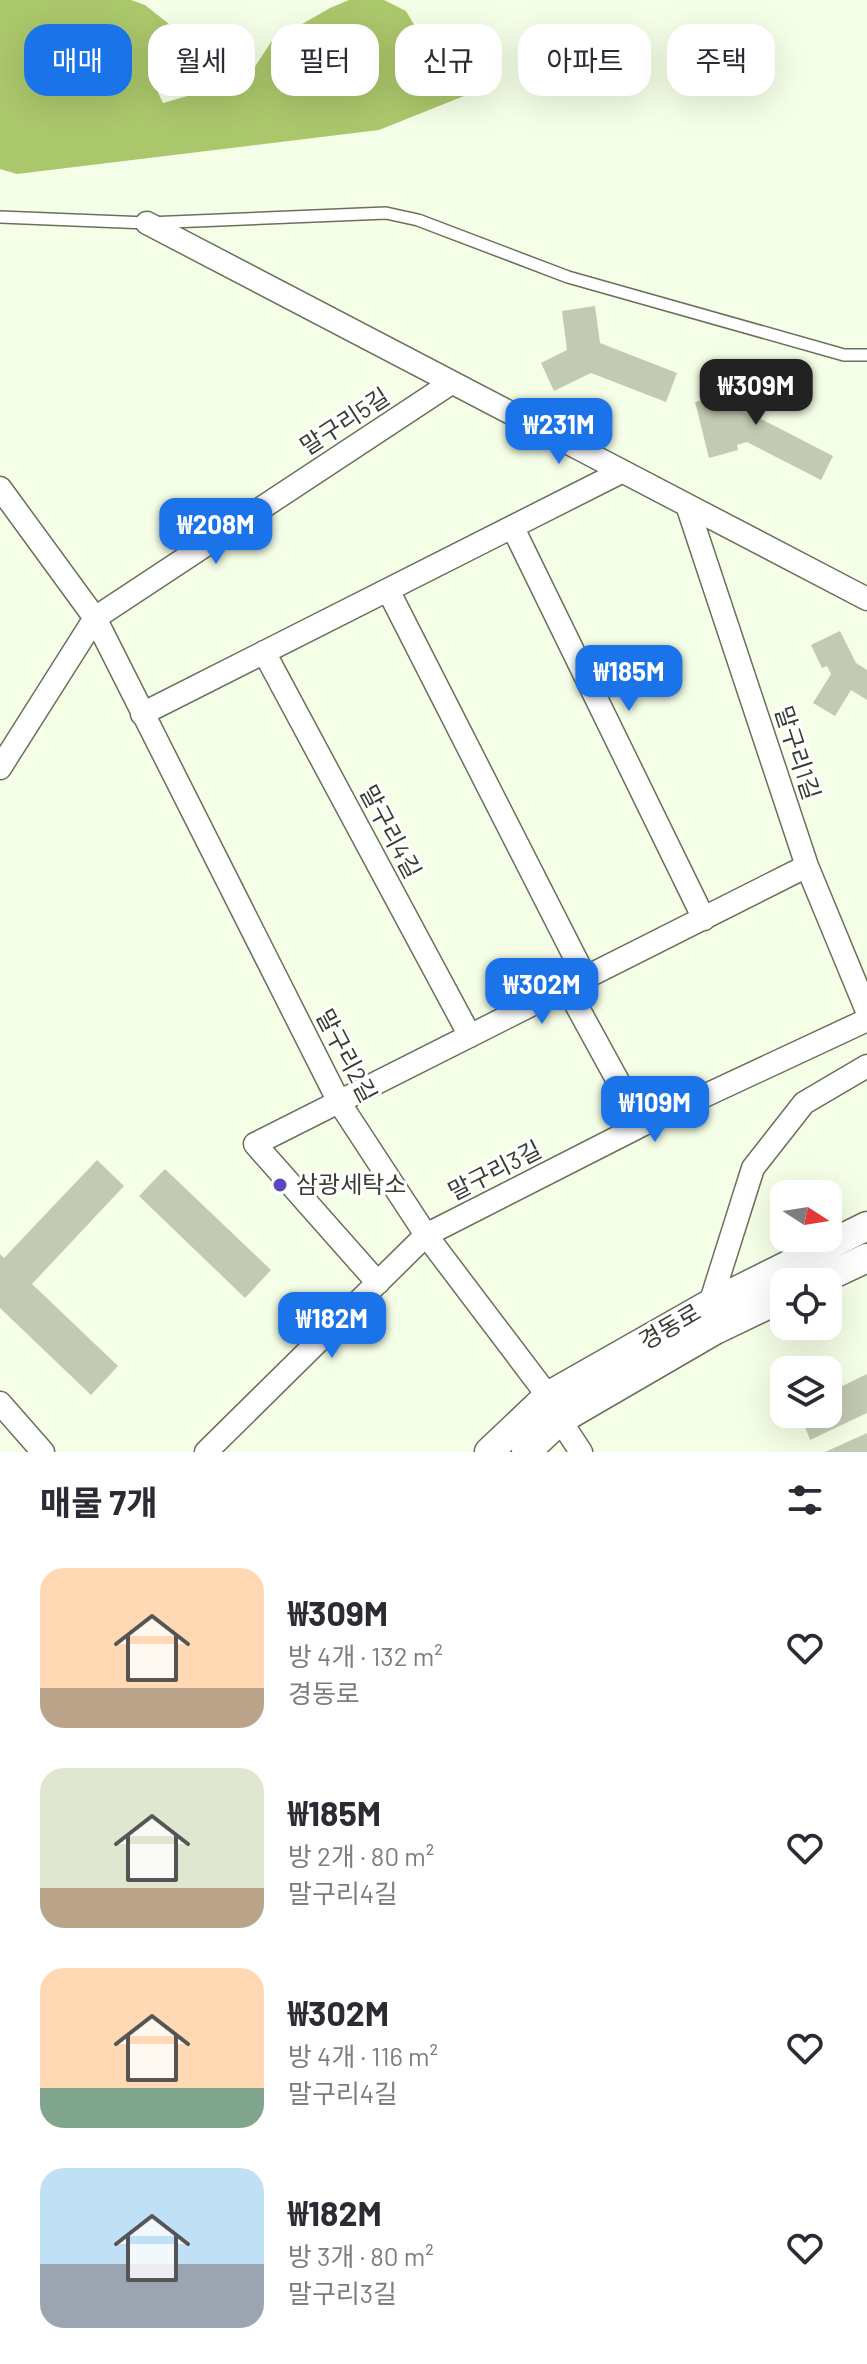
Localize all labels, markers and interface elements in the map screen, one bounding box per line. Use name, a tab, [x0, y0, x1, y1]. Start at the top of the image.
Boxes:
chip: 매매	[24, 24, 132, 96]
chip: 월세	[148, 24, 255, 96]
chip: 필터	[271, 24, 379, 96]
chip: 신규	[395, 24, 502, 96]
chip: 아파트	[518, 24, 651, 96]
chip: 주택	[667, 24, 775, 96]
pin: ₩309M	[700, 359, 812, 427]
text: ₩309M	[718, 369, 794, 400]
street label: 말구리5길	[294, 381, 394, 460]
pin: ₩231M	[503, 398, 615, 466]
text: ₩231M	[523, 408, 595, 439]
pin: ₩208M	[160, 498, 272, 566]
text: ₩208M	[177, 508, 255, 539]
pin: ₩185M	[573, 645, 685, 713]
text: ₩185M	[593, 655, 665, 686]
street label: 말구리1길	[770, 702, 827, 803]
street label: 말구리4길	[355, 780, 428, 883]
pin: ₩302M	[486, 958, 598, 1026]
text: ₩302M	[503, 968, 581, 999]
street label: 말구리2길	[311, 1004, 384, 1107]
pin: ₩109M	[599, 1076, 711, 1144]
text: ₩109M	[619, 1086, 691, 1117]
street label: 말구리3길	[443, 1134, 546, 1205]
place label: 삼광세탁소	[296, 1169, 406, 1198]
marker: 삼광세탁소	[271, 1176, 289, 1194]
north arrow	[770, 1180, 842, 1252]
map controls	[770, 1180, 842, 1428]
button: locate	[770, 1268, 842, 1340]
pin: ₩182M	[276, 1292, 388, 1360]
street label: 경동로	[633, 1297, 705, 1355]
text: ₩182M	[296, 1302, 368, 1333]
button: layers	[770, 1356, 842, 1428]
icon: filters	[783, 1478, 827, 1522]
text: 매물 7개	[40, 1481, 158, 1522]
text: ₩309M	[288, 1592, 388, 1633]
icon: home	[104, 1600, 200, 1696]
icon: heart	[783, 1626, 827, 1670]
text: 방 4개 · 132 m²	[288, 1640, 443, 1671]
text: 경동로	[288, 1677, 360, 1708]
text: ₩185M	[288, 1792, 381, 1833]
icon: home	[104, 1800, 200, 1896]
icon: heart	[783, 1826, 827, 1870]
text: 방 2개 · 80 m²	[288, 1840, 434, 1871]
text: 말구리4길	[288, 1877, 398, 1908]
text: ₩302M	[288, 1992, 389, 2033]
icon: home	[104, 2000, 200, 2096]
icon: heart	[783, 2026, 827, 2070]
text: 방 4개 · 116 m²	[288, 2040, 438, 2071]
text: 말구리4길	[288, 2077, 398, 2108]
text: ₩182M	[288, 2192, 382, 2233]
icon: home	[104, 2200, 200, 2296]
icon: heart	[783, 2226, 827, 2270]
text: 방 3개 · 80 m²	[288, 2240, 434, 2271]
text: 말구리3길	[288, 2277, 397, 2308]

